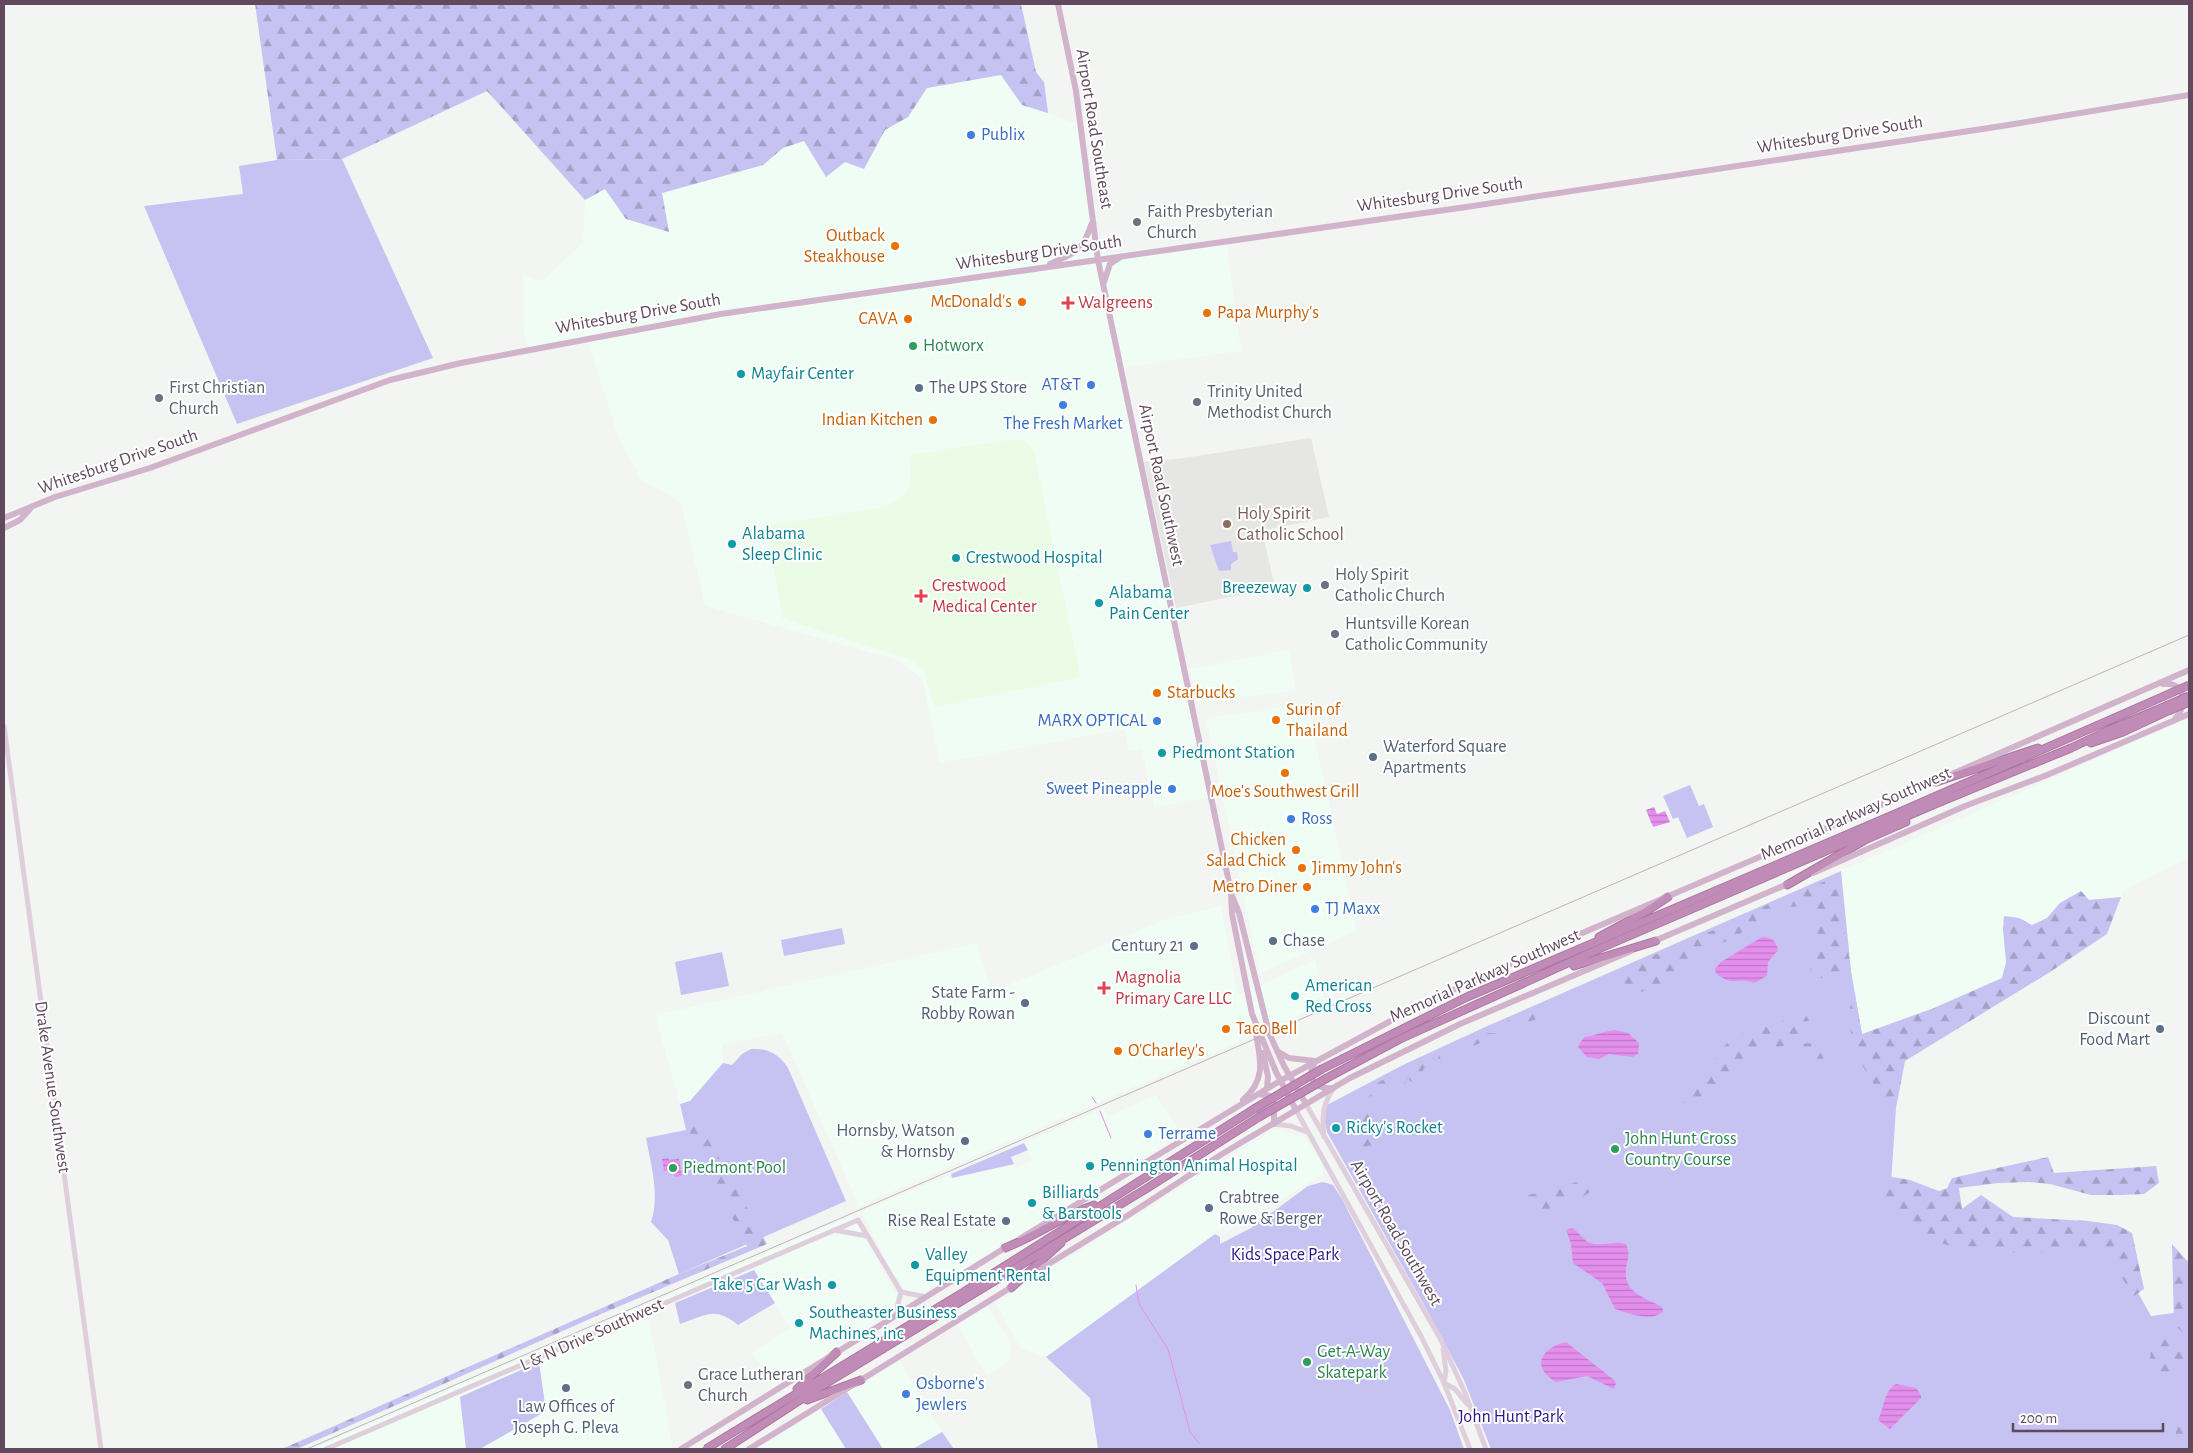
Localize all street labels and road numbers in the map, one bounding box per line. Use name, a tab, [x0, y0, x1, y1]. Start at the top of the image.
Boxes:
street label: Airport Road Southeast	[1072, 48, 1116, 211]
street label: Whitesburg Drive South	[1756, 113, 1924, 157]
street label: Whitesburg Drive South	[1356, 174, 1524, 216]
street label: Whitesburg Drive South	[955, 232, 1123, 274]
street label: Whitesburg Drive South	[554, 291, 722, 337]
street label: Airport Road Southwest	[1135, 402, 1187, 568]
street label: Whitesburg Drive South	[36, 426, 200, 498]
street label: Memorial Parkway Southwest	[1758, 764, 1954, 864]
street label: Memorial Parkway Southwest	[1387, 926, 1583, 1026]
street label: Drake Avenue Southwest	[31, 1000, 73, 1175]
street label: Airport Road Southwest	[1347, 1157, 1445, 1309]
street label: L & N Drive Southwest	[517, 1295, 667, 1375]

